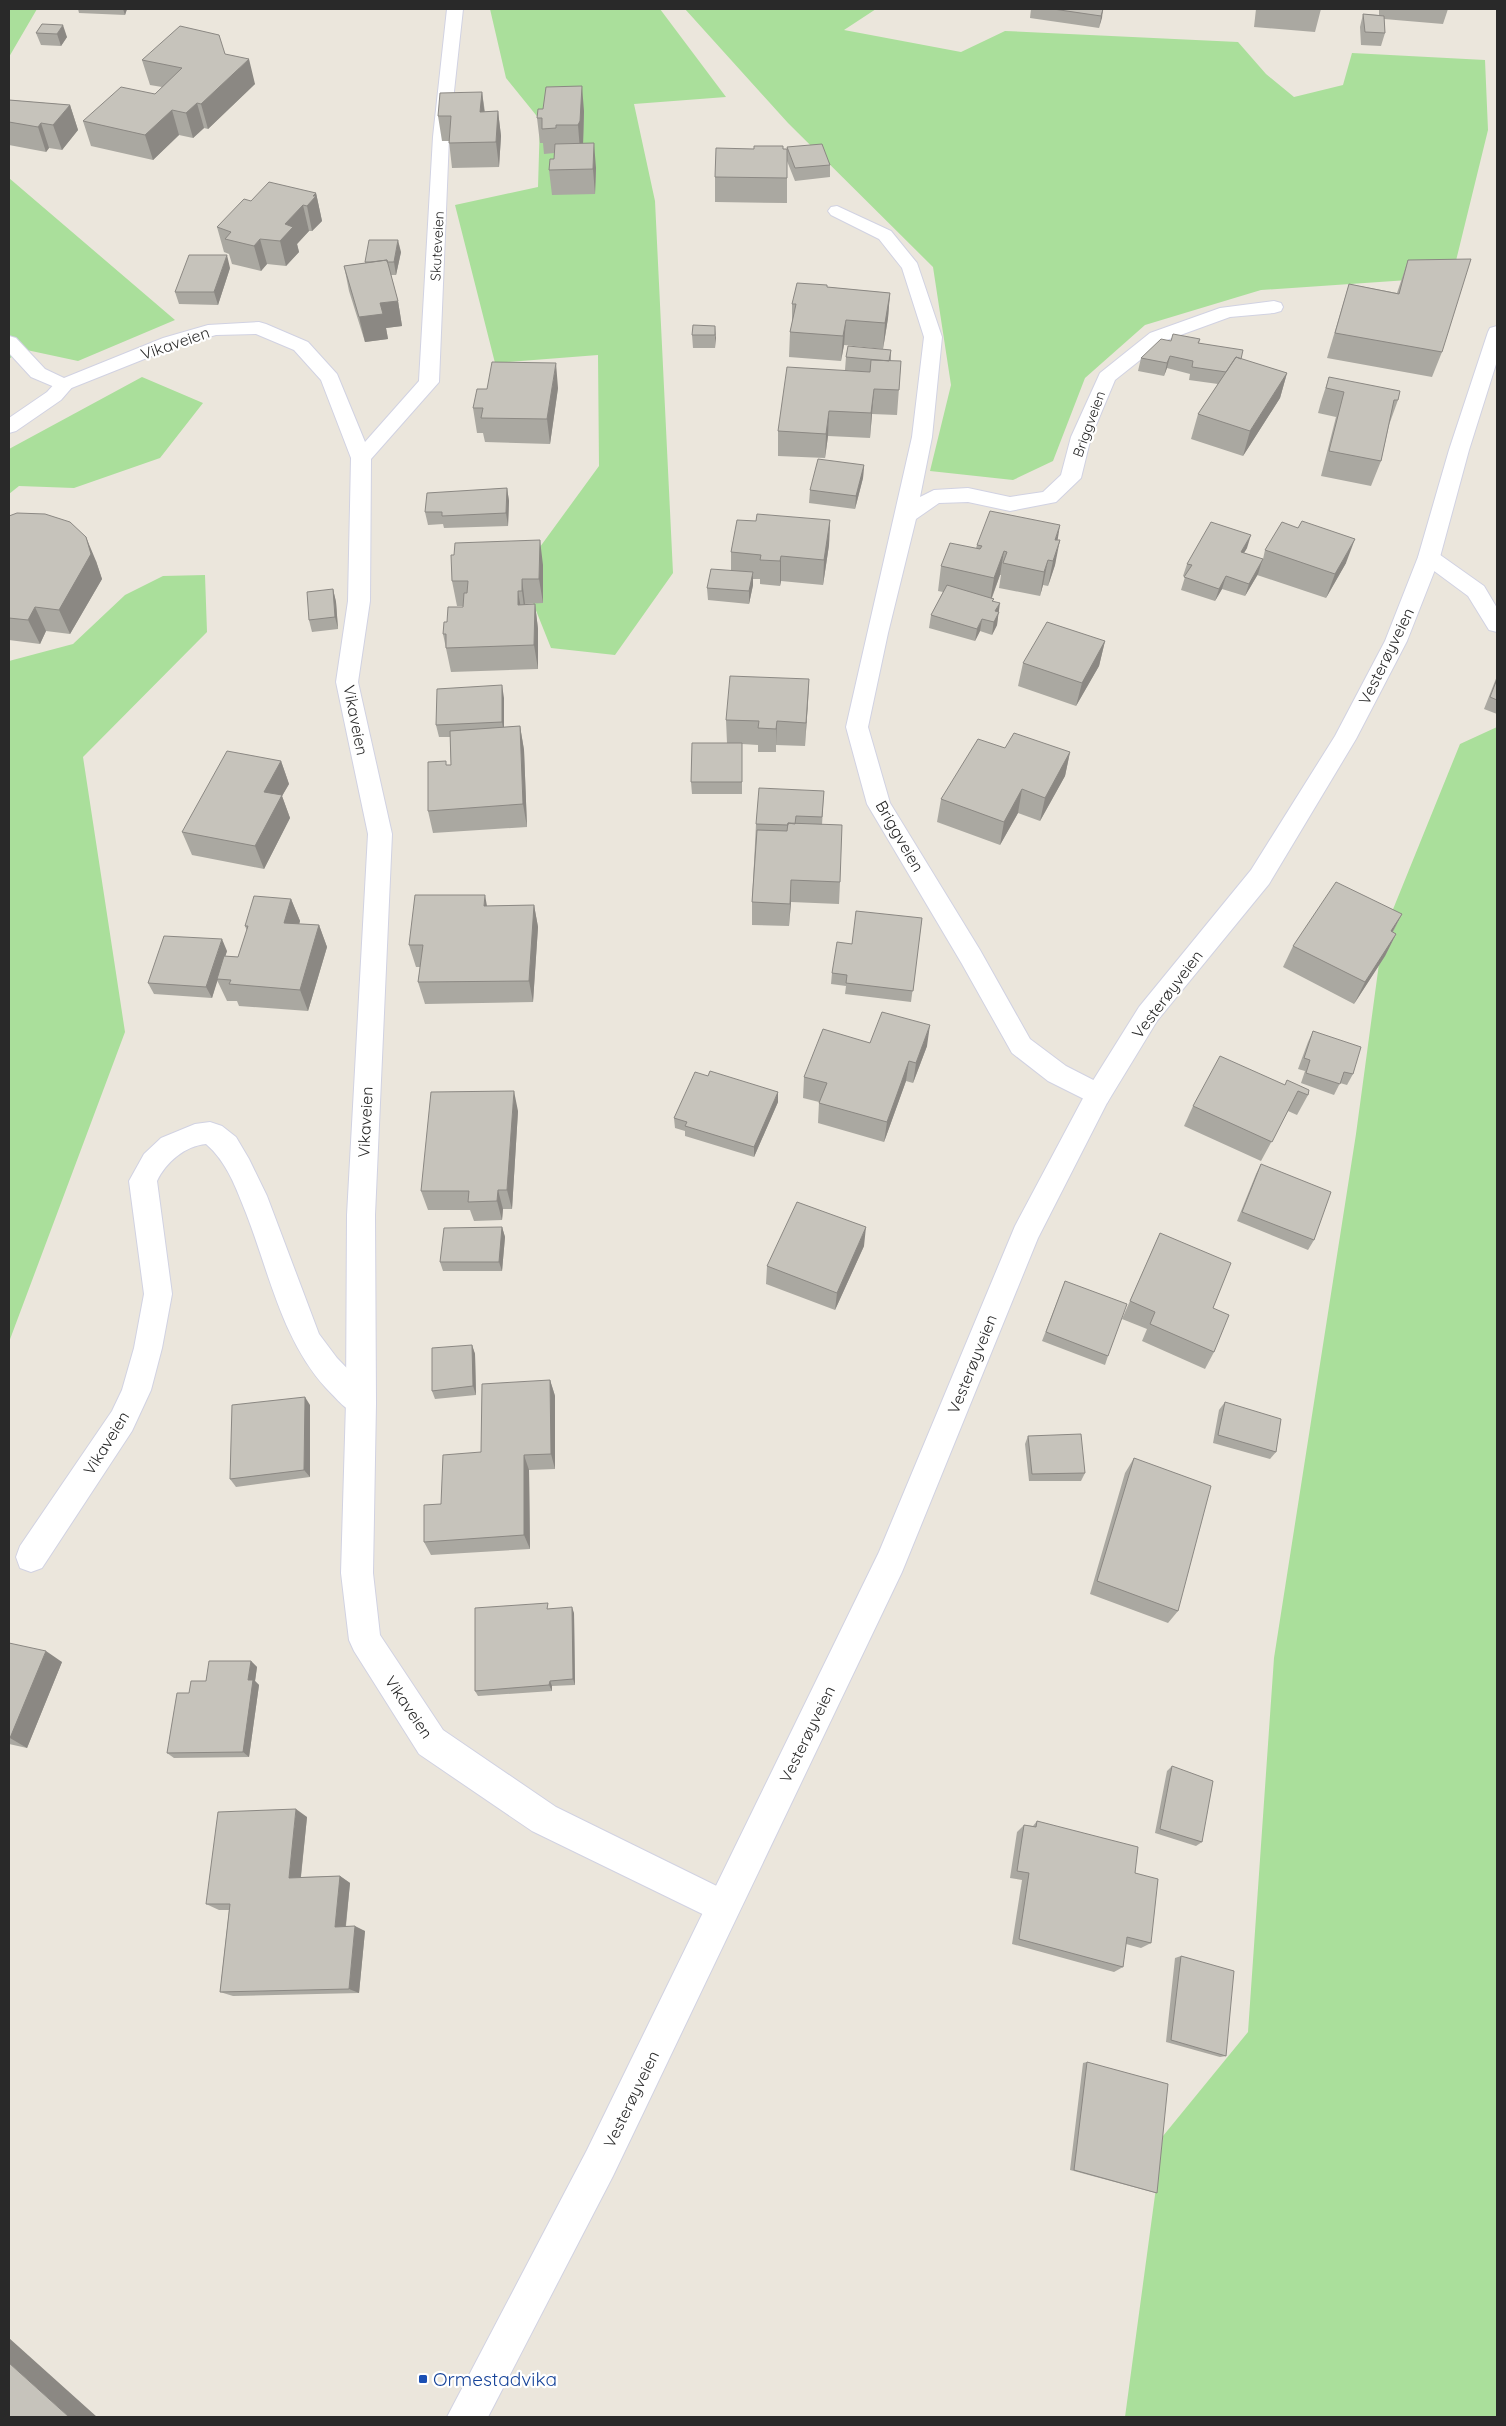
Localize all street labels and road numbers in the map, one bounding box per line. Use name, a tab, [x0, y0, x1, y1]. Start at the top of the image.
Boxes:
street label: Skuteveien	[426, 211, 448, 281]
street label: Vikaveien	[138, 322, 212, 364]
street label: Briggveien	[1069, 388, 1109, 460]
street label: Vesterøyveien	[1354, 604, 1418, 708]
street label: Vikaveien	[339, 683, 373, 757]
street label: Briggveien	[872, 797, 928, 875]
street label: Vesterøyveien	[1127, 946, 1207, 1042]
street label: Vikaveien	[353, 1086, 377, 1158]
street label: Vesterøyveien	[943, 1311, 1001, 1417]
street label: Vikaveien	[79, 1408, 133, 1478]
street label: Vikaveien	[381, 1672, 437, 1742]
street label: Vesterøyveien	[775, 1682, 839, 1786]
street label: Vesterøyveien	[599, 2047, 663, 2151]

